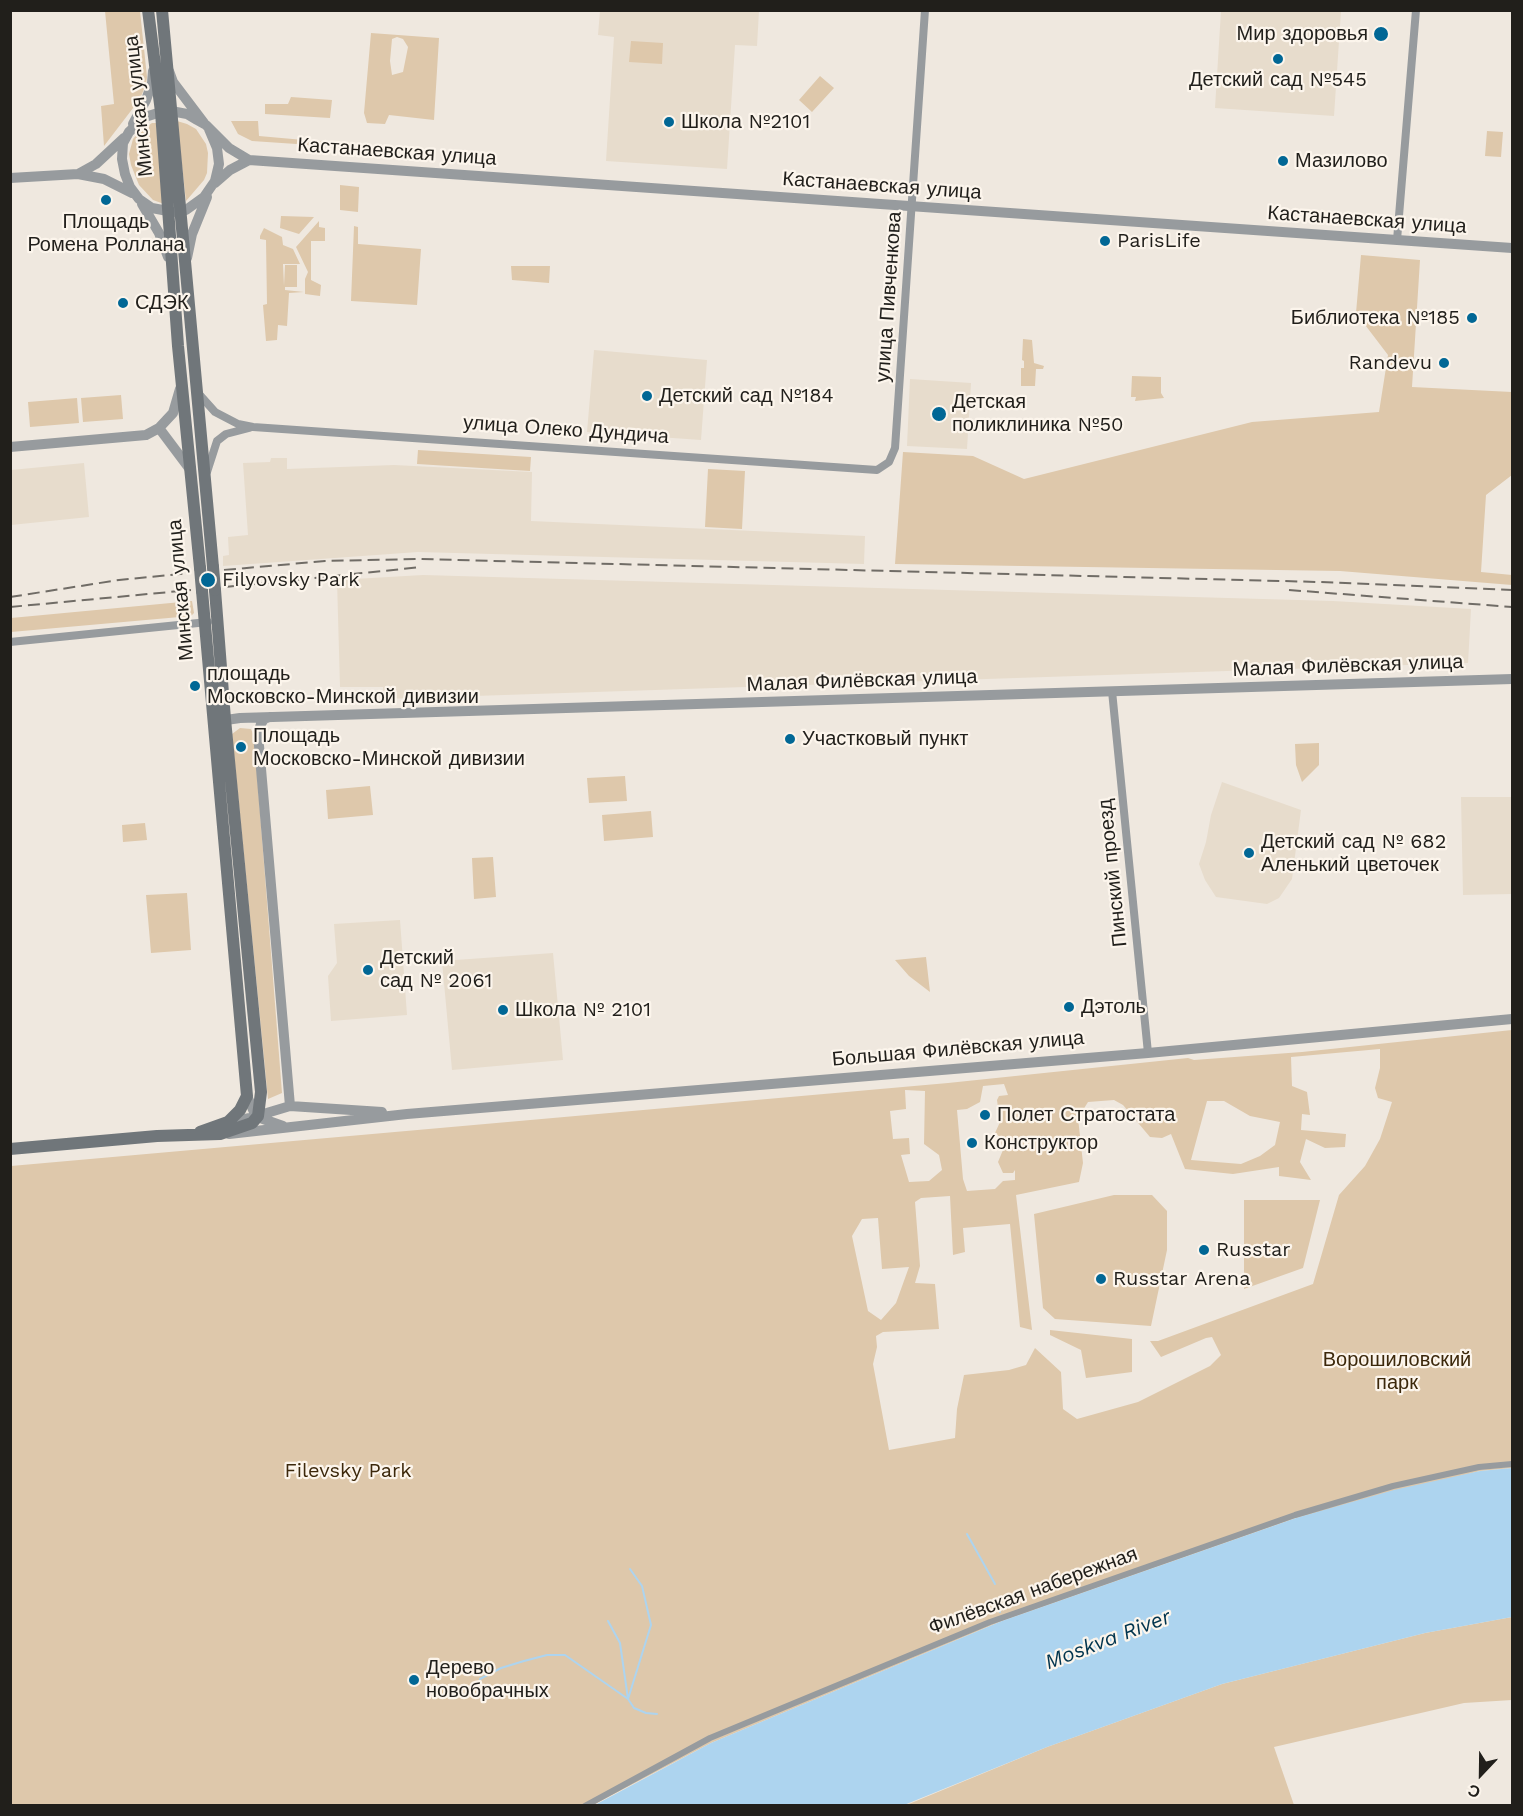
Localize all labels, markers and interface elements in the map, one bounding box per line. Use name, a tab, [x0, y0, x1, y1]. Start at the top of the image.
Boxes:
place label: Мир здоровья	[1237, 22, 1368, 46]
marker: Мир здоровья	[1372, 25, 1390, 43]
street label: Минская улица	[120, 34, 158, 178]
marker: Детский сад №545	[1271, 52, 1285, 66]
place label: Детский сад №545	[1189, 68, 1367, 92]
place label: Школа №2101	[681, 110, 810, 134]
marker: Школа №2101	[662, 115, 676, 129]
street label: Кастанаевская улица	[297, 133, 497, 171]
place label: Мазилово	[1295, 149, 1388, 173]
marker: Мазилово	[1276, 154, 1290, 168]
street label: Кастанаевская улица	[782, 167, 982, 205]
marker: Площадь Ромена Роллана	[99, 193, 113, 207]
street label: Кастанаевская улица	[1267, 201, 1467, 239]
place label: Площадь Ромена Роллана	[27, 210, 185, 257]
street label: улица Пивченкова	[871, 211, 907, 383]
place label: ParisLife	[1117, 229, 1201, 253]
marker: ParisLife	[1098, 234, 1112, 248]
place label: СДЭК	[135, 291, 189, 315]
marker: СДЭК	[116, 296, 130, 310]
place label: Библиотека №185	[1291, 306, 1460, 330]
marker: Библиотека №185	[1465, 311, 1479, 325]
place label: Randevu	[1348, 351, 1432, 375]
marker: Randevu	[1437, 356, 1451, 370]
place label: Детский сад №184	[659, 384, 834, 408]
marker: Детский сад №184	[640, 389, 654, 403]
place label: Детская поликлиника №50	[952, 390, 1123, 437]
marker: Детская поликлиника №50	[930, 405, 948, 423]
street label: улица Олеко Дундича	[462, 411, 670, 449]
street label: Минская улица	[163, 518, 199, 662]
place label: Filyovsky Park	[222, 568, 360, 592]
marker: Filyovsky Park	[199, 571, 217, 589]
street label: Малая Филёвская улица	[1232, 650, 1464, 682]
place label: площадь Московско-Минской дивизии	[207, 662, 479, 709]
street label: Малая Филёвская улица	[746, 665, 978, 697]
marker: площадь Московско-Минской дивизии	[188, 679, 202, 693]
place label: Площадь Московско-Минской дивизии	[253, 724, 525, 771]
place label: Участковый пункт	[802, 727, 969, 751]
marker: Участковый пункт	[783, 732, 797, 746]
marker: Площадь Московско-Минской дивизии	[234, 740, 248, 754]
street label: Пинский проезд	[1093, 798, 1133, 948]
place label: Детский сад № 682 Аленький цветочек	[1261, 830, 1446, 877]
marker: Детский сад № 682 Аленький цветочек	[1242, 846, 1256, 860]
place label: Детский сад № 2061	[380, 946, 492, 993]
marker: Детский сад № 2061	[361, 963, 375, 977]
place label: Дэтоль	[1081, 995, 1146, 1019]
place label: Школа № 2101	[515, 998, 651, 1022]
marker: Дэтоль	[1062, 1000, 1076, 1014]
marker: Школа № 2101	[496, 1003, 510, 1017]
street label: Большая Филёвская улица	[831, 1026, 1085, 1072]
place label: Полет Стратостата	[997, 1103, 1175, 1127]
marker: Полет Стратостата	[978, 1108, 992, 1122]
place label: Конструктор	[984, 1131, 1098, 1155]
marker: Конструктор	[965, 1136, 979, 1150]
place label: Russtar	[1216, 1238, 1290, 1262]
marker: Russtar	[1197, 1243, 1211, 1257]
place label: Russtar Arena	[1113, 1267, 1250, 1291]
marker: Russtar Arena	[1094, 1272, 1108, 1286]
park label: Ворошиловский парк	[1323, 1348, 1471, 1395]
park label: Filevsky Park	[284, 1459, 412, 1483]
street label: Филёвская набережная	[925, 1542, 1141, 1640]
water label: Moskva River	[1042, 1605, 1174, 1675]
place label: Дерево новобрачных	[426, 1656, 549, 1703]
marker: Дерево новобрачных	[407, 1673, 421, 1687]
north arrow	[1451, 1744, 1511, 1804]
text: С	[1465, 1780, 1483, 1802]

